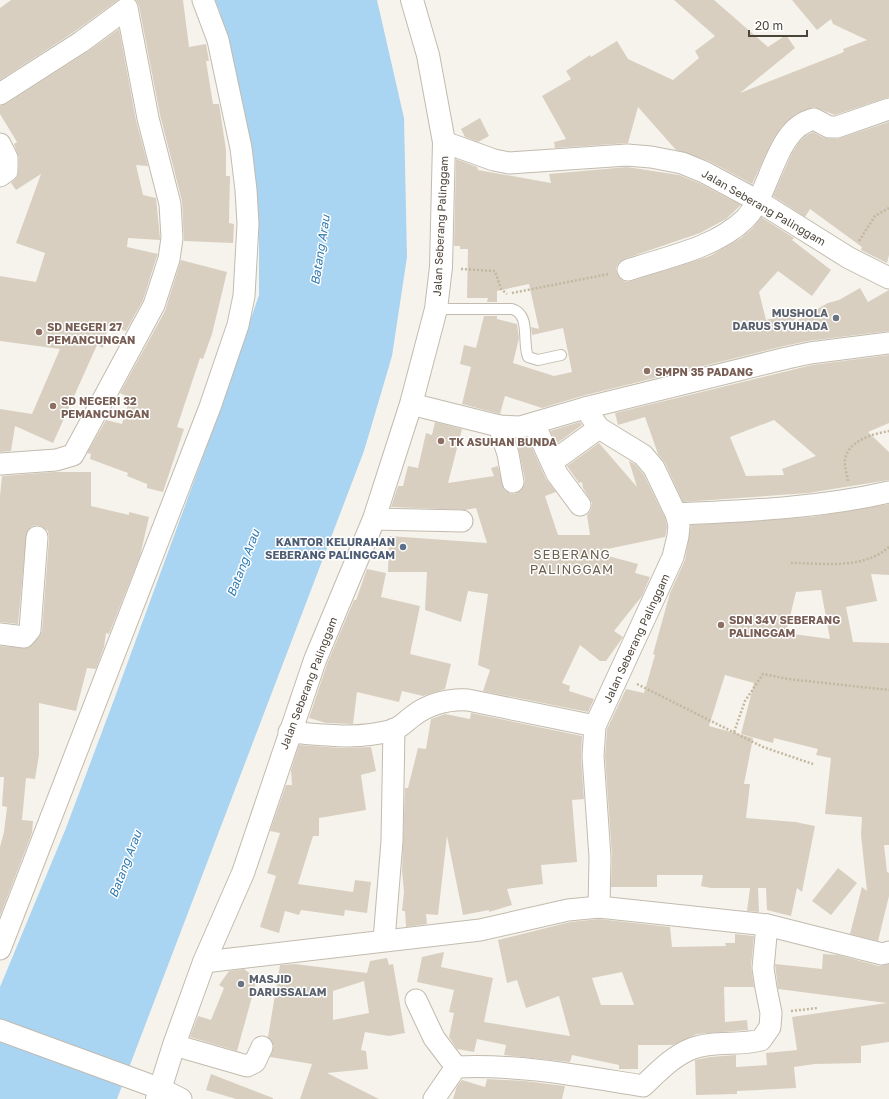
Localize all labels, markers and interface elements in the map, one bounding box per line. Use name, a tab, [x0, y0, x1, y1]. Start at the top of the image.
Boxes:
scale bar	[749, 12, 807, 38]
text: 20 m	[755, 18, 783, 33]
street label: Jalan Seberang Palinggam	[430, 155, 450, 297]
street label: Jalan Seberang Palinggam	[700, 166, 828, 248]
water label: Batang Arau	[307, 213, 333, 286]
place label: MUSHOLA DARUS SYUHADA	[733, 306, 828, 332]
marker: MUSHOLA DARUS SYUHADA	[831, 313, 841, 323]
place label: SD NEGERI 27 PEMANCUNGAN	[47, 320, 135, 346]
marker: SD NEGERI 27 PEMANCUNGAN	[34, 327, 44, 337]
place label: SMPN 35 PADANG	[655, 365, 753, 378]
marker: SMPN 35 PADANG	[642, 366, 652, 376]
place label: SD NEGERI 32 PEMANCUNGAN	[61, 394, 149, 420]
marker: SD NEGERI 32 PEMANCUNGAN	[48, 401, 58, 411]
place label: TK ASUHAN BUNDA	[449, 435, 557, 448]
marker: TK ASUHAN BUNDA	[436, 436, 446, 446]
water label: Batang Arau	[223, 527, 263, 599]
place label: KANTOR KELURAHAN SEBERANG PALINGGAM	[265, 535, 395, 561]
marker: KANTOR KELURAHAN SEBERANG PALINGGAM	[398, 542, 408, 552]
district label: SEBERANG PALINGGAM	[530, 546, 614, 577]
street label: Jalan Seberang Palinggam	[600, 571, 672, 705]
place label: SDN 34V SEBERANG PALINGGAM	[729, 613, 840, 639]
street label: Jalan Seberang Palinggam	[277, 615, 339, 751]
marker: SDN 34V SEBERANG PALINGGAM	[716, 620, 726, 630]
water label: Batang Arau	[105, 828, 145, 900]
place label: MASJID DARUSSALAM	[249, 972, 327, 998]
marker: MASJID DARUSSALAM	[236, 979, 246, 989]

